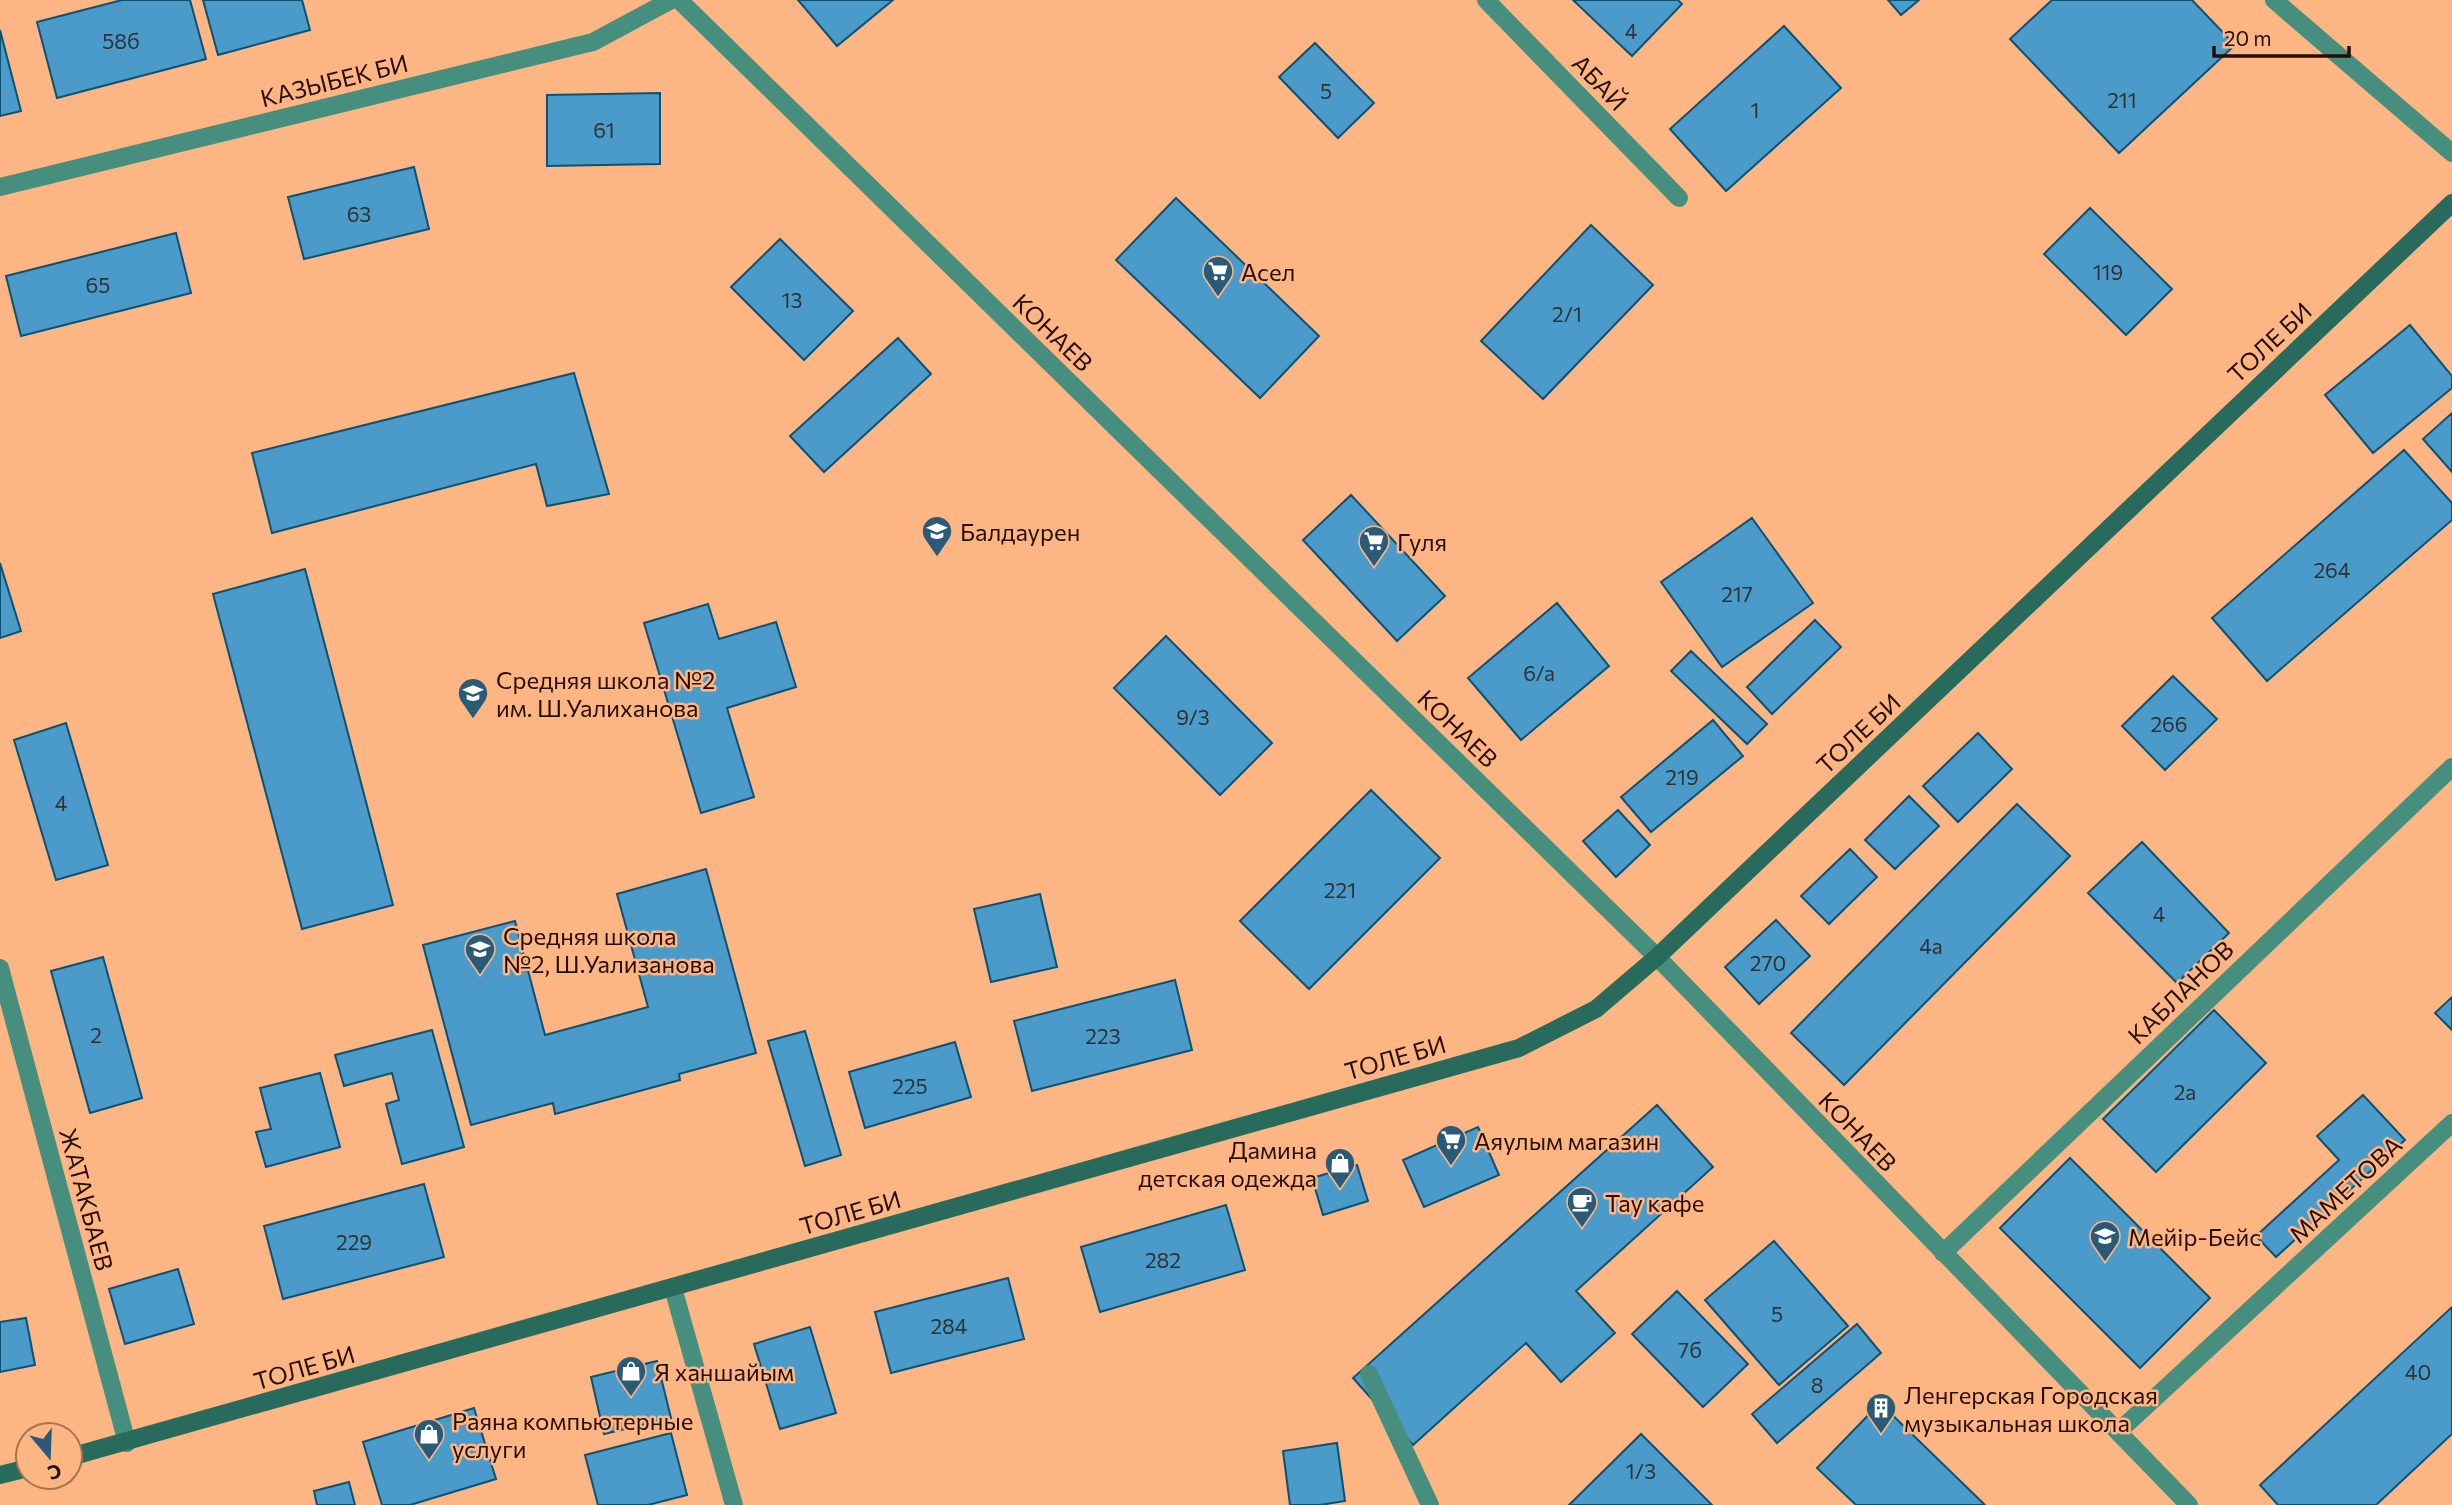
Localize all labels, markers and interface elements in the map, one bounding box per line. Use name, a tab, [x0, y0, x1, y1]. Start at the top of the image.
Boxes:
scale bar	[2214, 14, 2349, 58]
house number: 4	[1625, 18, 1638, 43]
text: 20 m	[2224, 25, 2272, 50]
house number: 58б	[102, 28, 140, 53]
street label: КАЗЫБЕК БИ	[257, 48, 411, 112]
street label: АБАЙ	[1567, 48, 1633, 116]
house number: 5	[1320, 78, 1332, 103]
house number: 211	[2107, 87, 2137, 112]
house number: 1	[1751, 97, 1759, 122]
house number: 61	[593, 117, 615, 142]
house number: 63	[347, 201, 371, 226]
supermarket icon: Асел	[1201, 254, 1235, 298]
place label: Асел	[1241, 257, 1295, 286]
house number: 119	[2093, 259, 2123, 284]
house number: 65	[86, 272, 110, 297]
house number: 13	[782, 287, 802, 312]
street label: КОНАЕВ	[1007, 287, 1099, 377]
street label: ТОЛЕ БИ	[2221, 296, 2317, 388]
house number: 2/1	[1552, 301, 1582, 326]
school or university icon: Балдаурен	[920, 514, 954, 558]
place label: Балдаурен	[960, 517, 1080, 546]
supermarket icon: Гуля	[1357, 524, 1391, 568]
place label: Гуля	[1397, 527, 1447, 556]
house number: 264	[2314, 557, 2351, 582]
house number: 217	[1721, 581, 1753, 606]
house number: 6/а	[1523, 660, 1555, 685]
place label: Средняя школа №2 им. Ш.Уалиханова	[496, 665, 715, 722]
school or university icon: Средняя школа №2 им. Ш.Уалиханова	[456, 676, 490, 720]
street label: КОНАЕВ	[1412, 683, 1504, 773]
street label: ТОЛЕ БИ	[1810, 687, 1906, 779]
house number: 9/3	[1176, 704, 1210, 729]
house number: 266	[2150, 711, 2188, 736]
house number: 219	[1665, 764, 1699, 789]
house number: 4	[55, 790, 68, 815]
house number: 221	[1324, 877, 1356, 902]
house number: 4	[2153, 901, 2166, 926]
place label: Средняя школа №2, Ш.Уализанова	[503, 921, 715, 978]
school or university icon: Средняя школа №2, Ш.Уализанова	[463, 932, 497, 976]
house number: 4а	[1919, 933, 1943, 958]
street label: КАБЛАНОВ	[2121, 935, 2239, 1049]
house number: 270	[1750, 950, 1786, 975]
house number: 2	[90, 1022, 102, 1047]
house number: 223	[1085, 1023, 1121, 1048]
street label: ТОЛЕ БИ	[1341, 1029, 1449, 1085]
house number: 225	[892, 1073, 928, 1098]
house number: 2а	[2174, 1079, 2196, 1104]
street label: КОНАЕВ	[1813, 1085, 1903, 1177]
supermarket icon: Аяулым магазин	[1434, 1123, 1468, 1167]
street label: ЖАТАКБАЕВ	[54, 1124, 120, 1274]
place label: Аяулым магазин	[1474, 1126, 1659, 1155]
street label: МАМЕТОВА	[2283, 1130, 2407, 1248]
place label: Дамина детская одежда	[1138, 1135, 1317, 1192]
shop icon: Дамина детская одежда	[1323, 1146, 1357, 1190]
street label: ТОЛЕ БИ	[796, 1184, 904, 1240]
cafe icon: Тау кафе	[1565, 1185, 1599, 1229]
place label: Тау кафе	[1605, 1188, 1704, 1217]
school or university icon: Мейір-Бейс	[2088, 1219, 2122, 1263]
place label: Мейір-Бейс	[2128, 1222, 2261, 1251]
house number: 229	[336, 1229, 372, 1254]
house number: 282	[1145, 1247, 1181, 1272]
house number: 5	[1771, 1301, 1783, 1326]
house number: 284	[931, 1313, 968, 1338]
house number: 7б	[1678, 1337, 1702, 1362]
street label: ТОЛЕ БИ	[250, 1339, 358, 1395]
shop icon: Я ханшайым	[614, 1354, 648, 1398]
place label: Я ханшайым	[654, 1357, 794, 1386]
house number: 40	[2405, 1359, 2431, 1384]
house number: 8	[1811, 1372, 1823, 1397]
place label: Ленгерская Городская музыкальная школа	[1904, 1380, 2158, 1437]
building icon: Ленгерская Городская музыкальная школа	[1864, 1391, 1898, 1435]
place label: Раяна компьютерные услуги	[452, 1406, 693, 1463]
shop icon: Раяна компьютерные услуги	[412, 1417, 446, 1461]
north arrow	[14, 1421, 84, 1491]
house number: 1/3	[1626, 1458, 1656, 1483]
text: С	[45, 1460, 65, 1486]

